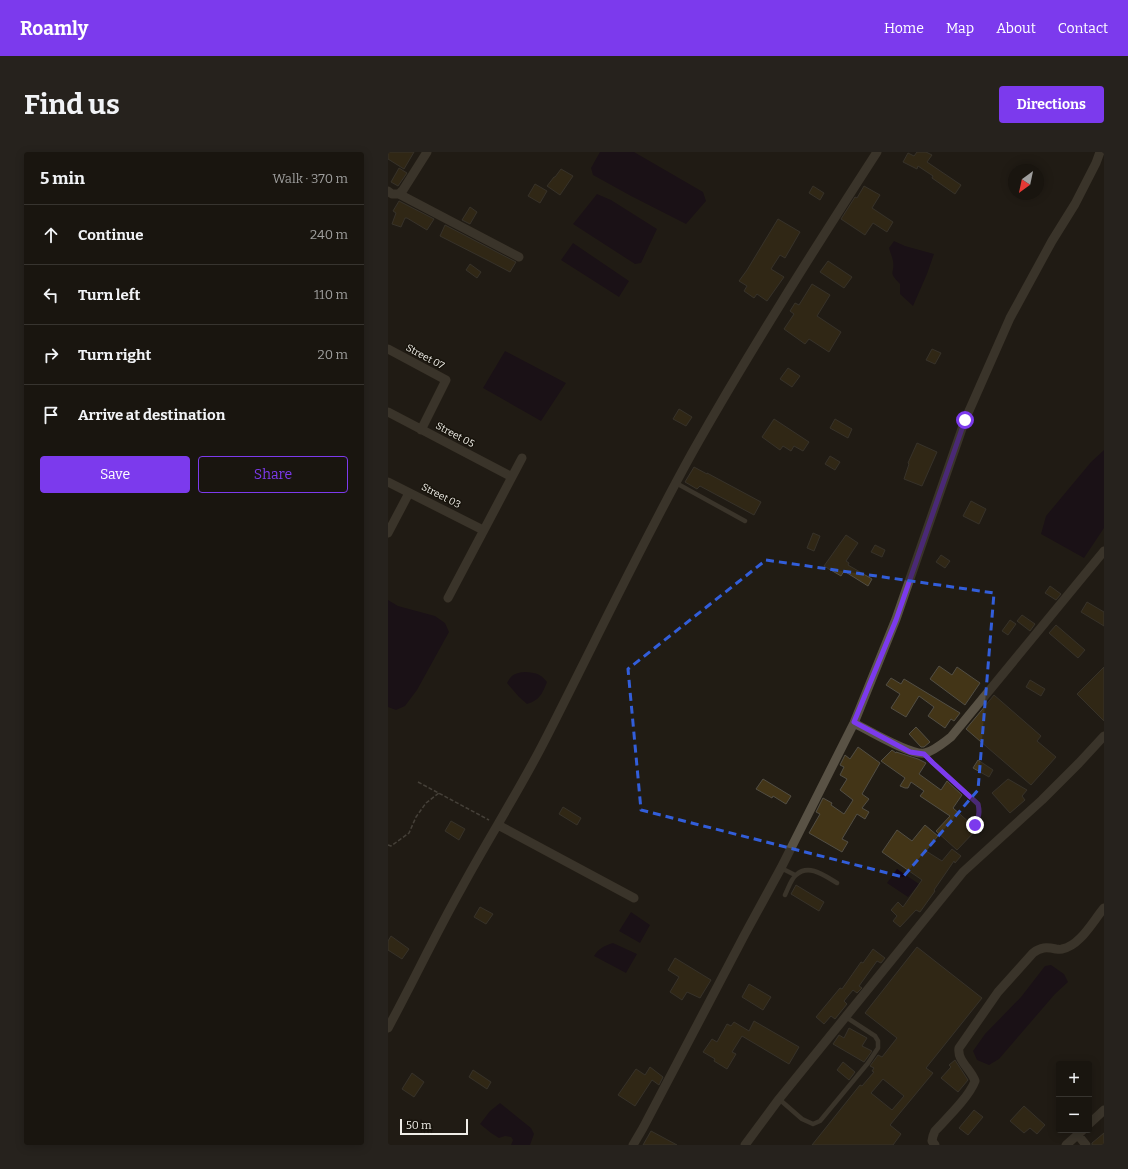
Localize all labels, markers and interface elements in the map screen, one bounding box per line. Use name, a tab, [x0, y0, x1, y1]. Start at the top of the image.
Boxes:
text: Roamly	[20, 17, 88, 40]
text: Home	[884, 20, 924, 37]
text: Map	[946, 20, 974, 37]
text: About	[996, 20, 1036, 37]
text: Contact	[1058, 20, 1108, 37]
button: Directions	[999, 86, 1104, 123]
text: Find us	[24, 88, 120, 121]
north arrow	[1008, 164, 1044, 200]
text: 5 min	[40, 168, 85, 189]
text: Walk · 370 m	[273, 171, 348, 186]
icon: ahead	[40, 224, 62, 246]
text: Continue	[78, 226, 144, 244]
text: 240 m	[310, 227, 348, 242]
icon: left	[40, 284, 62, 306]
text: Turn left	[78, 286, 140, 304]
text: 110 m	[314, 287, 348, 302]
street label: Street 07	[404, 342, 446, 372]
icon: right	[40, 344, 62, 366]
text: Turn right	[78, 346, 151, 364]
text: 20 m	[318, 347, 348, 362]
icon: arrive	[40, 404, 62, 426]
text: Arrive at destination	[78, 406, 225, 424]
route start	[956, 411, 974, 429]
street label: Street 05	[434, 420, 476, 450]
button: Save	[40, 456, 190, 493]
button: Share	[198, 456, 348, 493]
street label: Street 03	[419, 481, 463, 511]
route end	[966, 816, 984, 834]
map controls	[1056, 1061, 1092, 1133]
button: +	[1056, 1061, 1092, 1097]
button: −	[1056, 1097, 1092, 1133]
scale bar	[400, 1117, 468, 1136]
text: 50 m	[406, 1119, 432, 1132]

